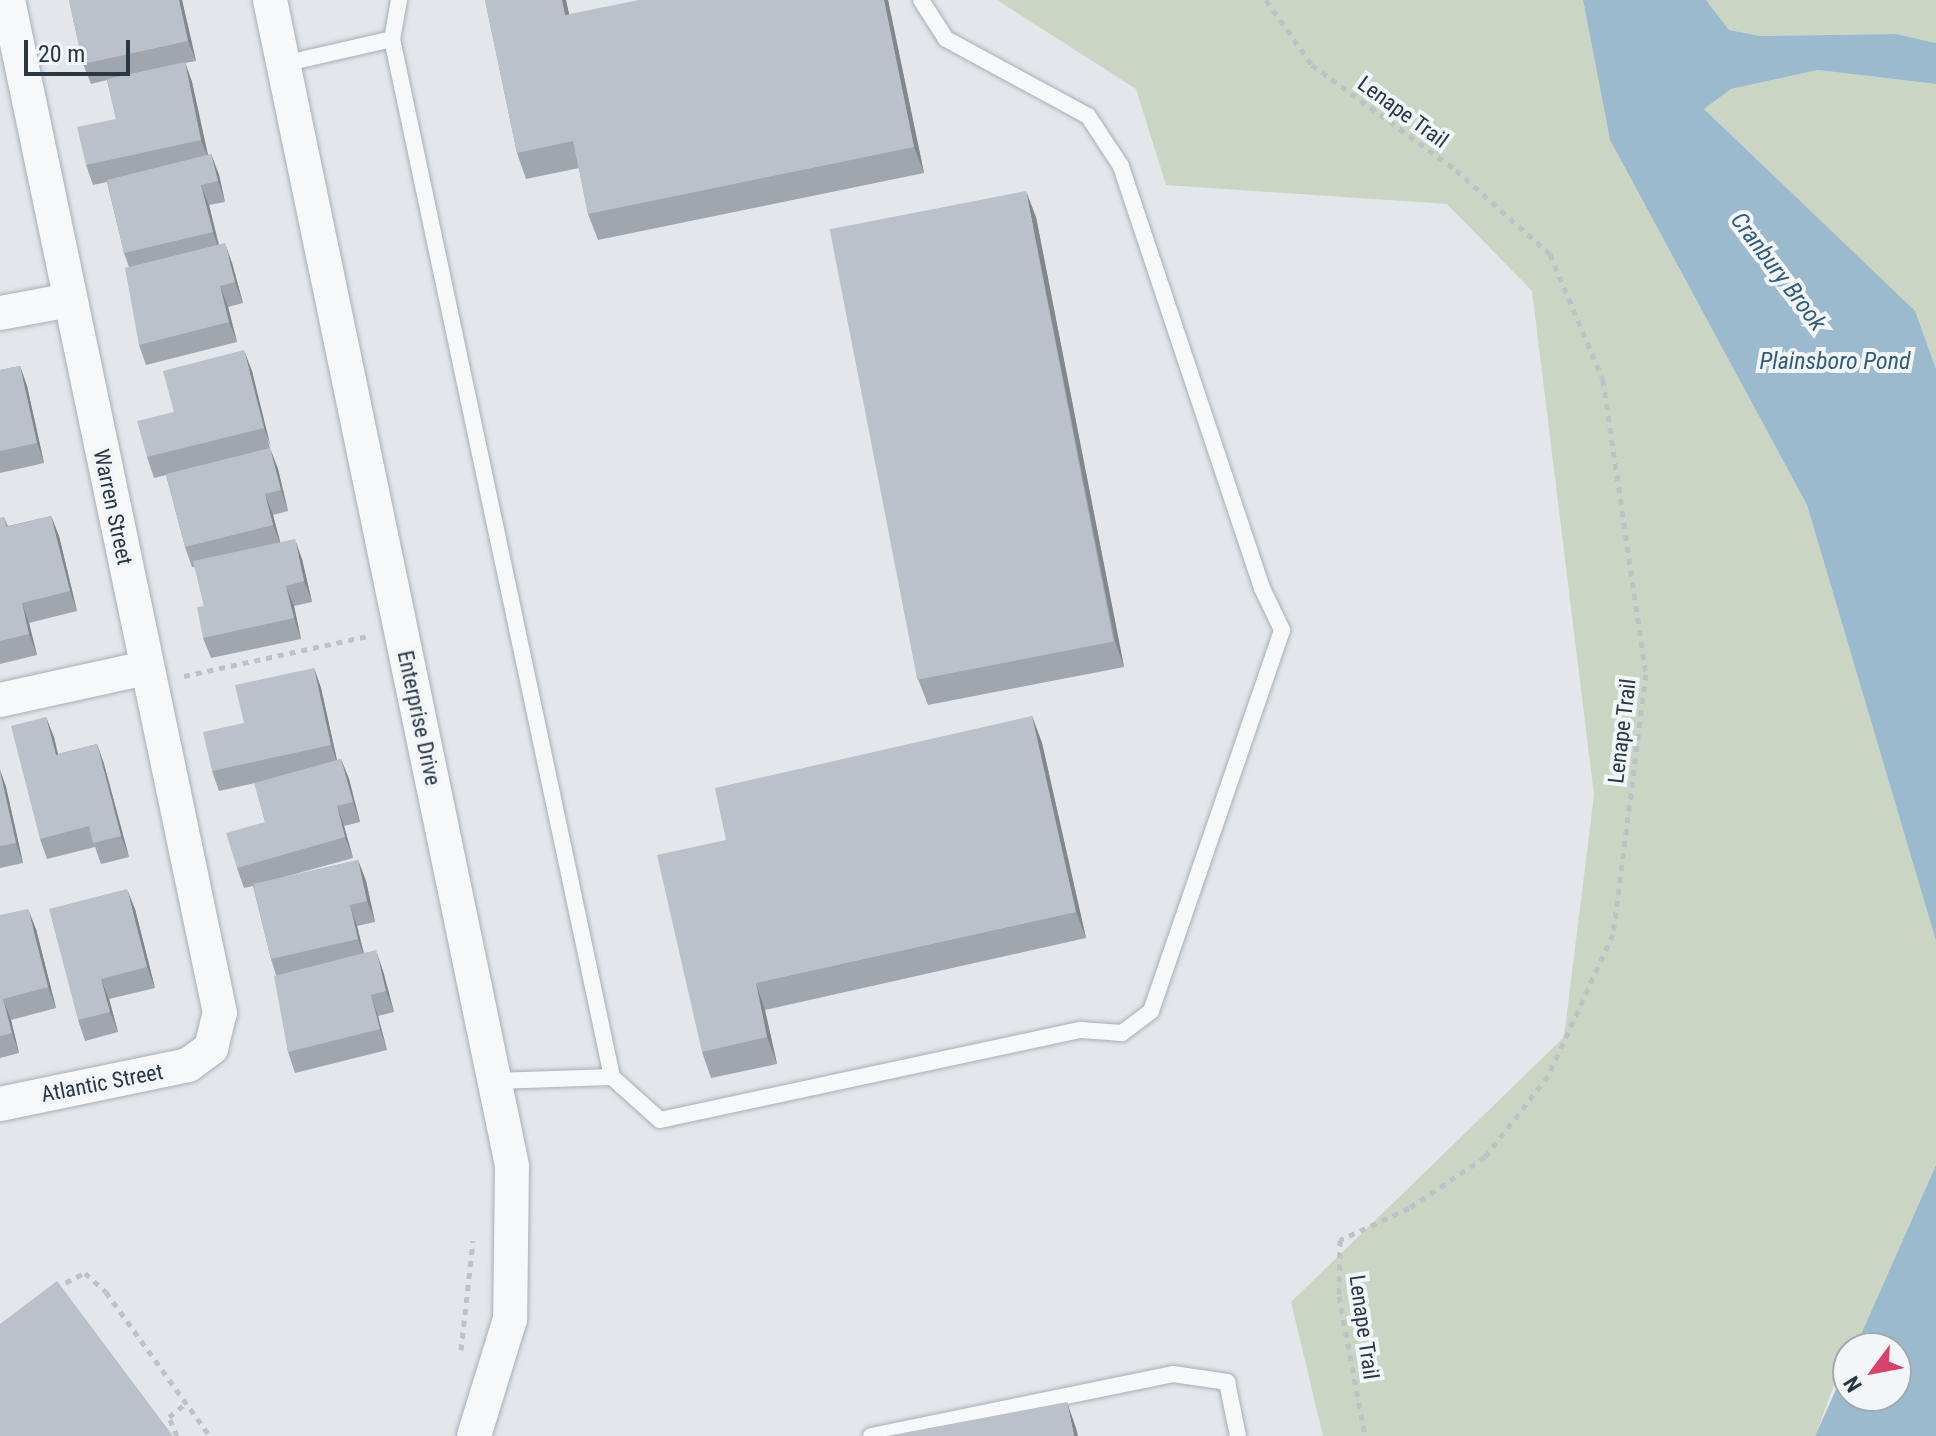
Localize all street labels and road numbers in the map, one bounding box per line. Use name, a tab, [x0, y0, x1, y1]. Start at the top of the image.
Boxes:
street label: Lenape Trail	[1352, 70, 1454, 154]
street label: Warren Street	[88, 447, 138, 567]
street label: Enterprise Drive	[392, 648, 446, 788]
street label: Lenape Trail	[1602, 677, 1642, 785]
street label: Atlantic Street	[39, 1058, 165, 1108]
street label: Lenape Trail	[1344, 1273, 1384, 1381]

